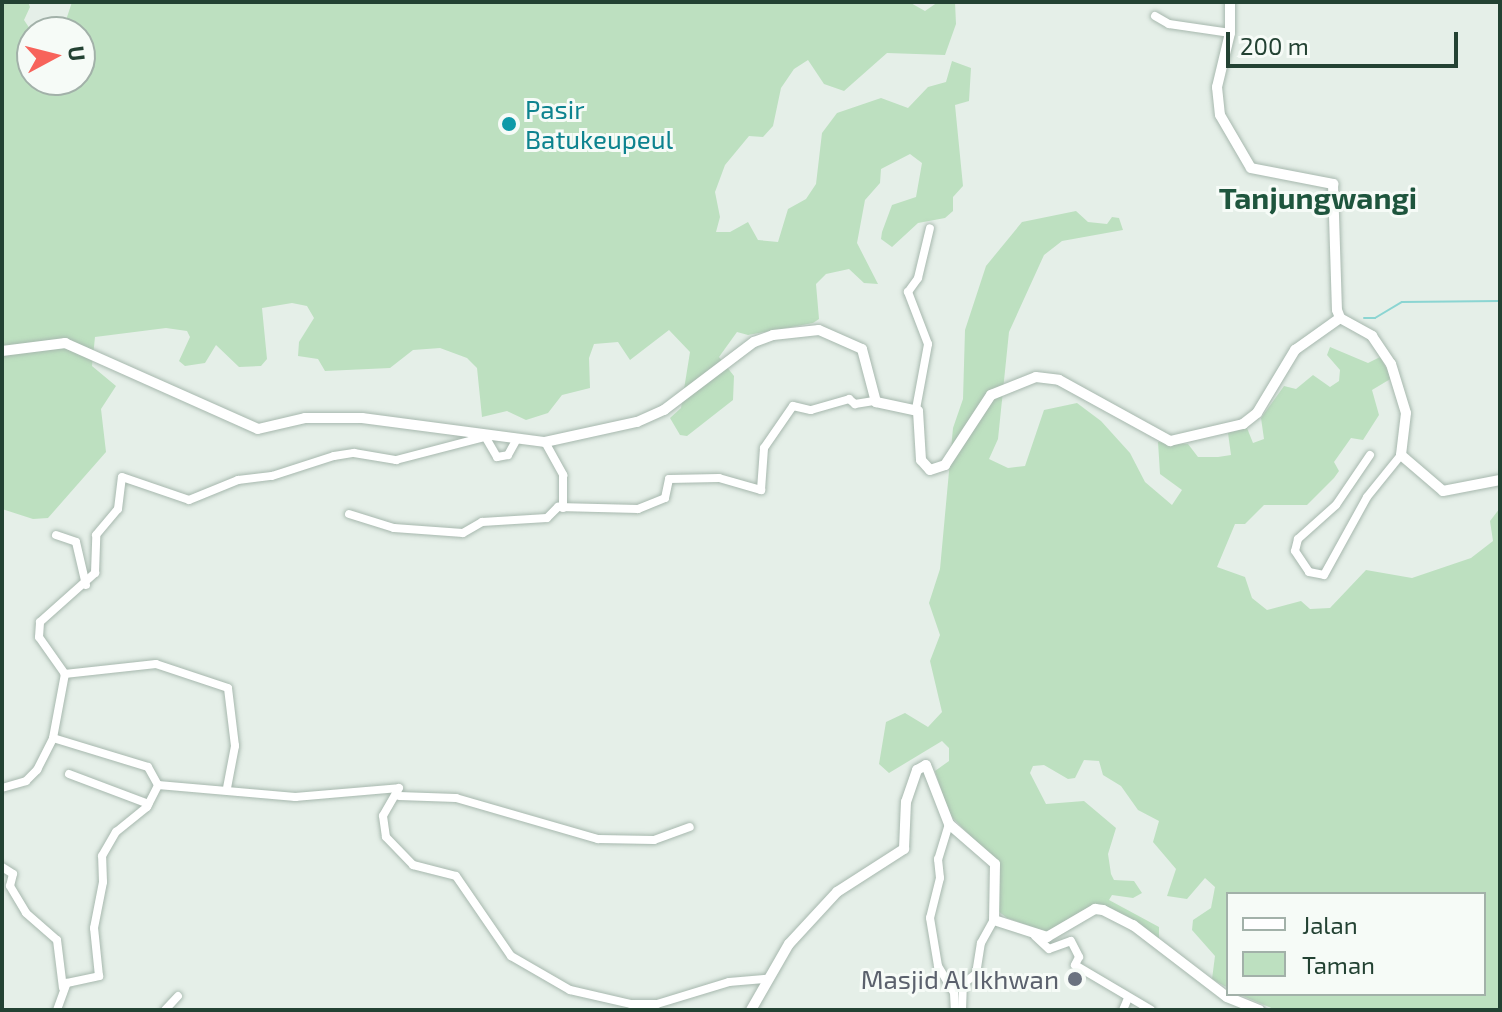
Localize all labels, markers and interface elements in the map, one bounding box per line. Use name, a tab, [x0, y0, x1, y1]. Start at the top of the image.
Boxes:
north arrow	[16, 16, 96, 96]
scale bar	[1230, 16, 1462, 66]
text: 200 m	[1240, 31, 1309, 60]
text: U	[64, 44, 92, 62]
place label: Pasir Batukeupeul	[525, 93, 673, 154]
marker: Pasir Batukeupeul	[500, 115, 518, 133]
district label: Tanjungwangi	[1219, 179, 1417, 215]
legend	[1226, 892, 1486, 996]
text: Jalan	[1302, 910, 1358, 939]
text: Taman	[1302, 950, 1375, 979]
place label: Masjid Al Ikhwan	[860, 963, 1059, 995]
marker: Masjid Al Ikhwan	[1066, 970, 1084, 988]

